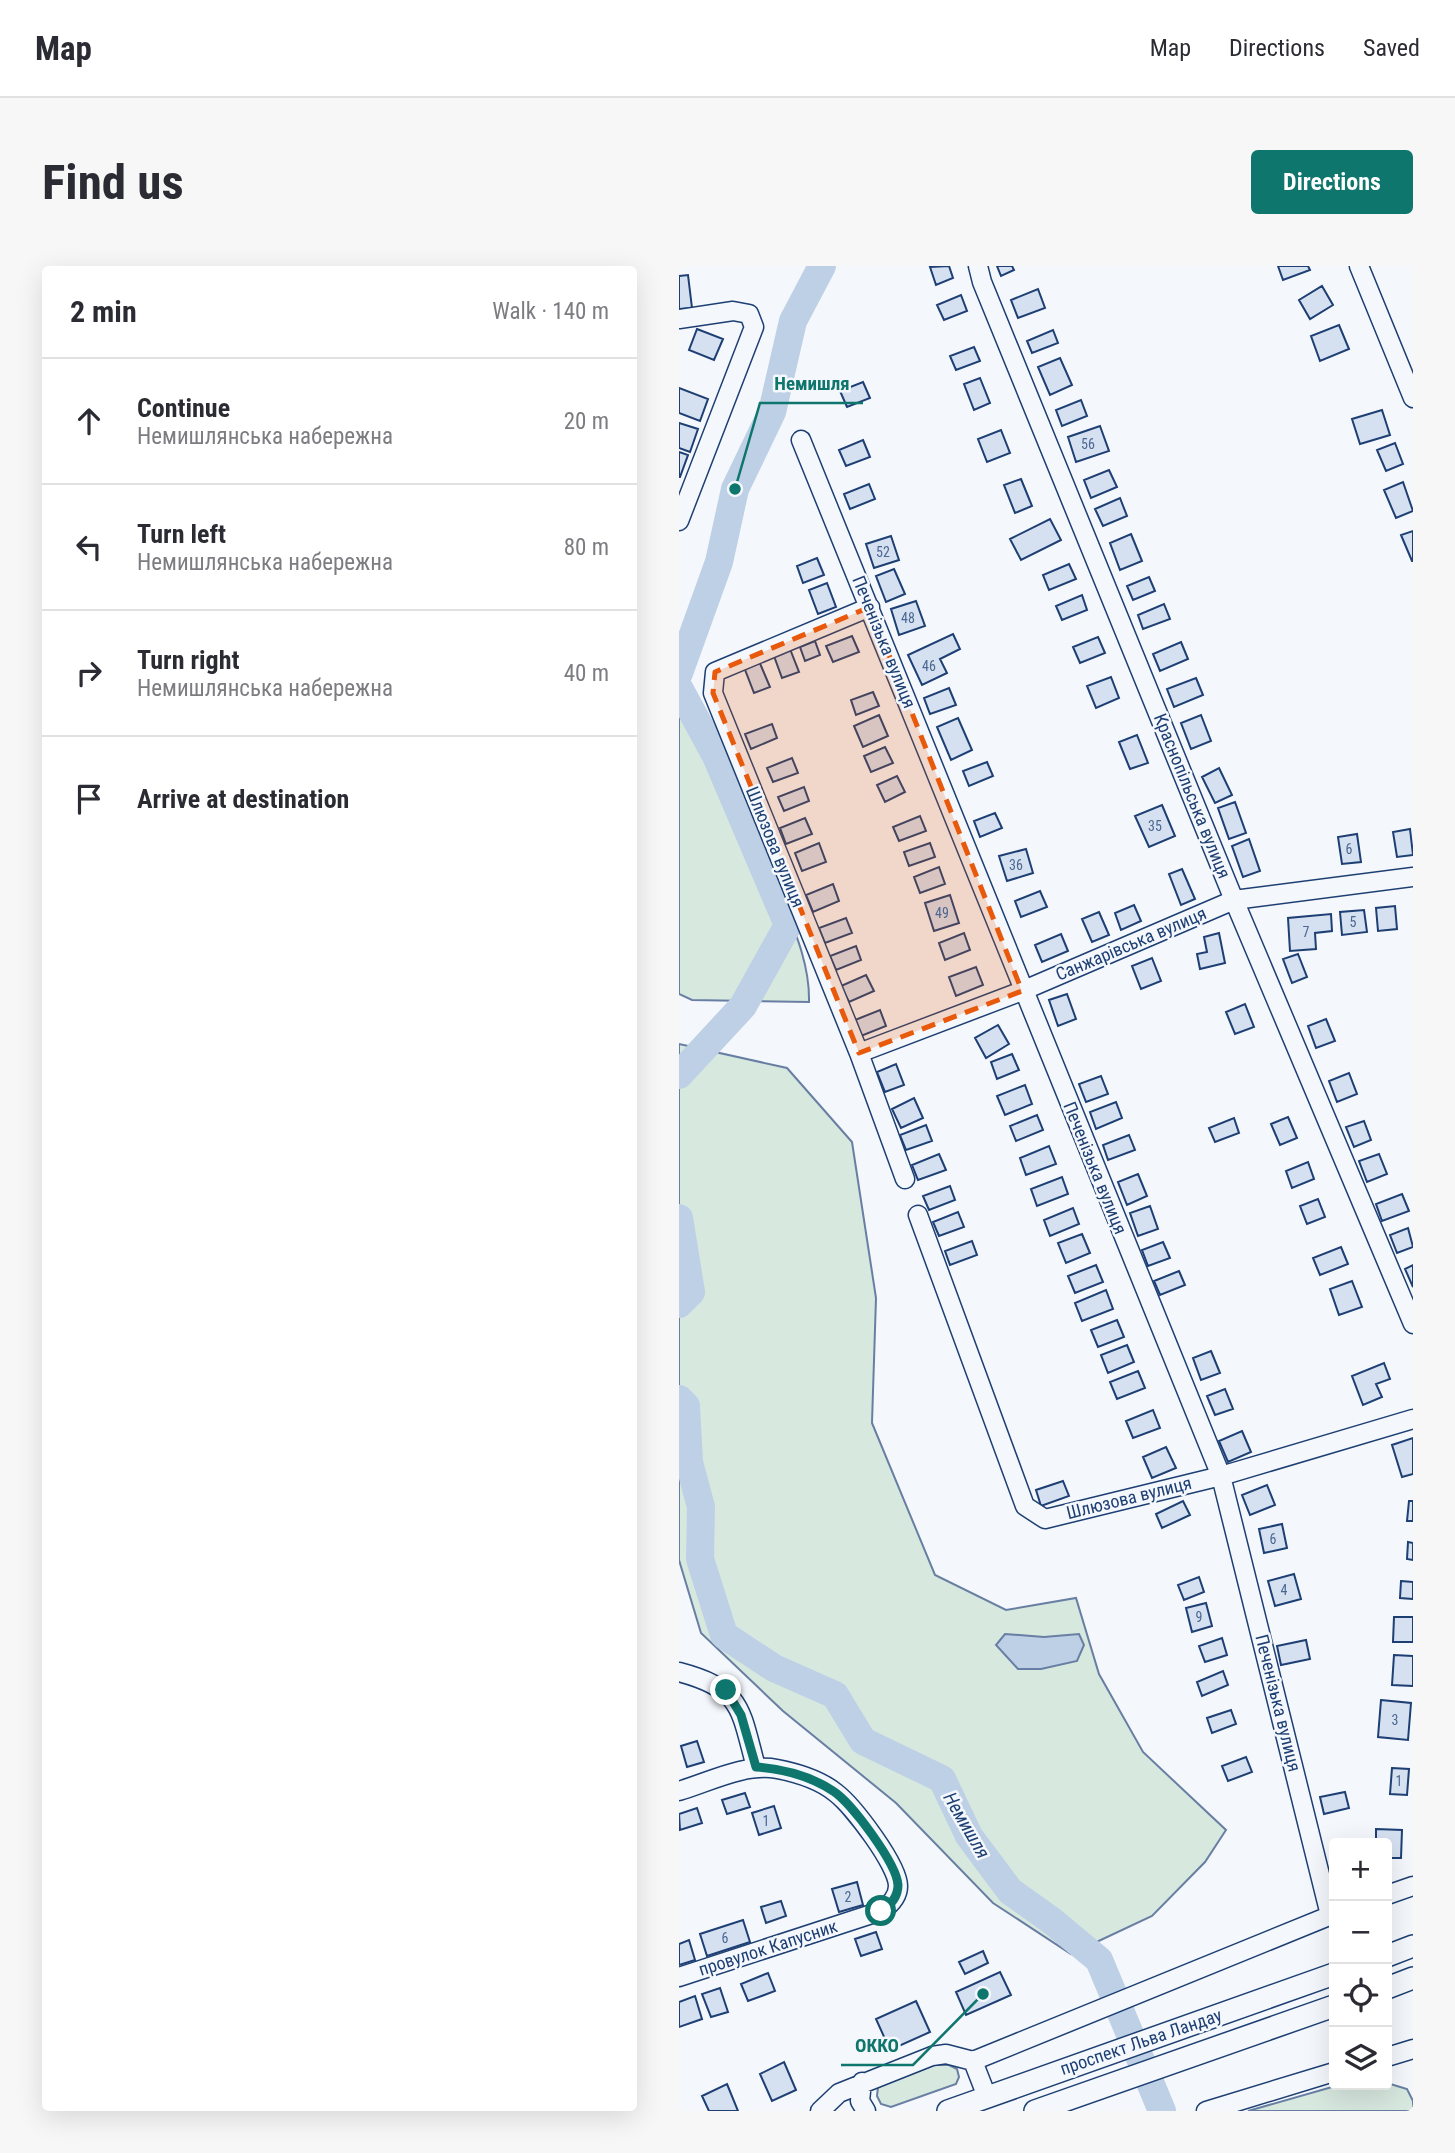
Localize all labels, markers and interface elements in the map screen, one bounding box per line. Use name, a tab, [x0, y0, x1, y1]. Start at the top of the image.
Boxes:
text: Map	[35, 29, 92, 68]
text: Map	[1150, 34, 1191, 62]
text: Directions	[1229, 34, 1325, 62]
text: Saved	[1363, 34, 1420, 62]
button: Directions	[1251, 150, 1413, 214]
text: Find us	[42, 154, 184, 211]
text: 2 min	[70, 294, 137, 329]
text: Walk · 140 m	[492, 298, 609, 325]
callout: Немишля	[760, 363, 863, 403]
text: Немишля	[774, 372, 850, 395]
text: Continue	[137, 393, 230, 423]
icon: ahead	[70, 402, 108, 440]
text: 20 m	[564, 408, 609, 435]
text: Немишлянська набережна	[137, 423, 393, 450]
house number: 56	[1081, 436, 1095, 452]
text: Turn left	[137, 519, 226, 549]
icon: left	[70, 528, 108, 566]
text: 80 m	[564, 534, 609, 561]
house number: 52	[876, 544, 890, 560]
text: Немишлянська набережна	[137, 549, 393, 576]
street label: Печенізька вулиця	[848, 573, 921, 711]
house number: 48	[901, 610, 915, 626]
text: Turn right	[137, 645, 239, 675]
icon: right	[70, 654, 108, 692]
house number: 46	[922, 658, 936, 674]
text: 40 m	[564, 660, 609, 687]
text: Немишлянська набережна	[137, 675, 393, 702]
street label: Краснопільська вулиця	[1150, 710, 1235, 881]
icon: arrive	[70, 780, 108, 818]
street label: Шлюзова вулиця	[742, 783, 809, 910]
text: Arrive at destination	[137, 784, 349, 814]
house number: 35	[1148, 818, 1162, 834]
house number: 6	[1346, 841, 1353, 857]
house number: 36	[1009, 857, 1023, 873]
street label: Санжарівська вулиця	[1052, 902, 1209, 985]
house number: 49	[935, 905, 949, 921]
house number: 5	[1350, 914, 1357, 930]
house number: 7	[1303, 924, 1310, 940]
street label: Печенізька вулиця	[1059, 1099, 1132, 1237]
street label: Шлюзова вулиця	[1064, 1472, 1194, 1523]
house number: 6	[1270, 1531, 1277, 1547]
house number: 4	[1281, 1582, 1288, 1598]
house number: 9	[1196, 1609, 1202, 1625]
street label: Печенізька вулиця	[1251, 1632, 1306, 1774]
route end	[710, 1674, 741, 1705]
house number: 3	[1392, 1712, 1398, 1728]
house number: 1	[1396, 1773, 1402, 1789]
water label: Немишля	[938, 1788, 995, 1863]
house number: 1	[763, 1813, 769, 1829]
map controls	[1329, 1838, 1392, 2090]
button: +	[1329, 1838, 1392, 1901]
house number: 2	[845, 1889, 852, 1905]
route start	[865, 1895, 896, 1926]
button: −	[1329, 1901, 1392, 1964]
street label: провулок Капусник	[696, 1915, 840, 1980]
house number: 6	[722, 1930, 729, 1946]
button: locate	[1329, 1964, 1392, 2027]
street label: проспект Льва Ландау	[1057, 2004, 1225, 2079]
callout: ОККО	[841, 2025, 913, 2065]
button: layers	[1329, 2027, 1392, 2090]
text: ОККО	[855, 2034, 899, 2057]

